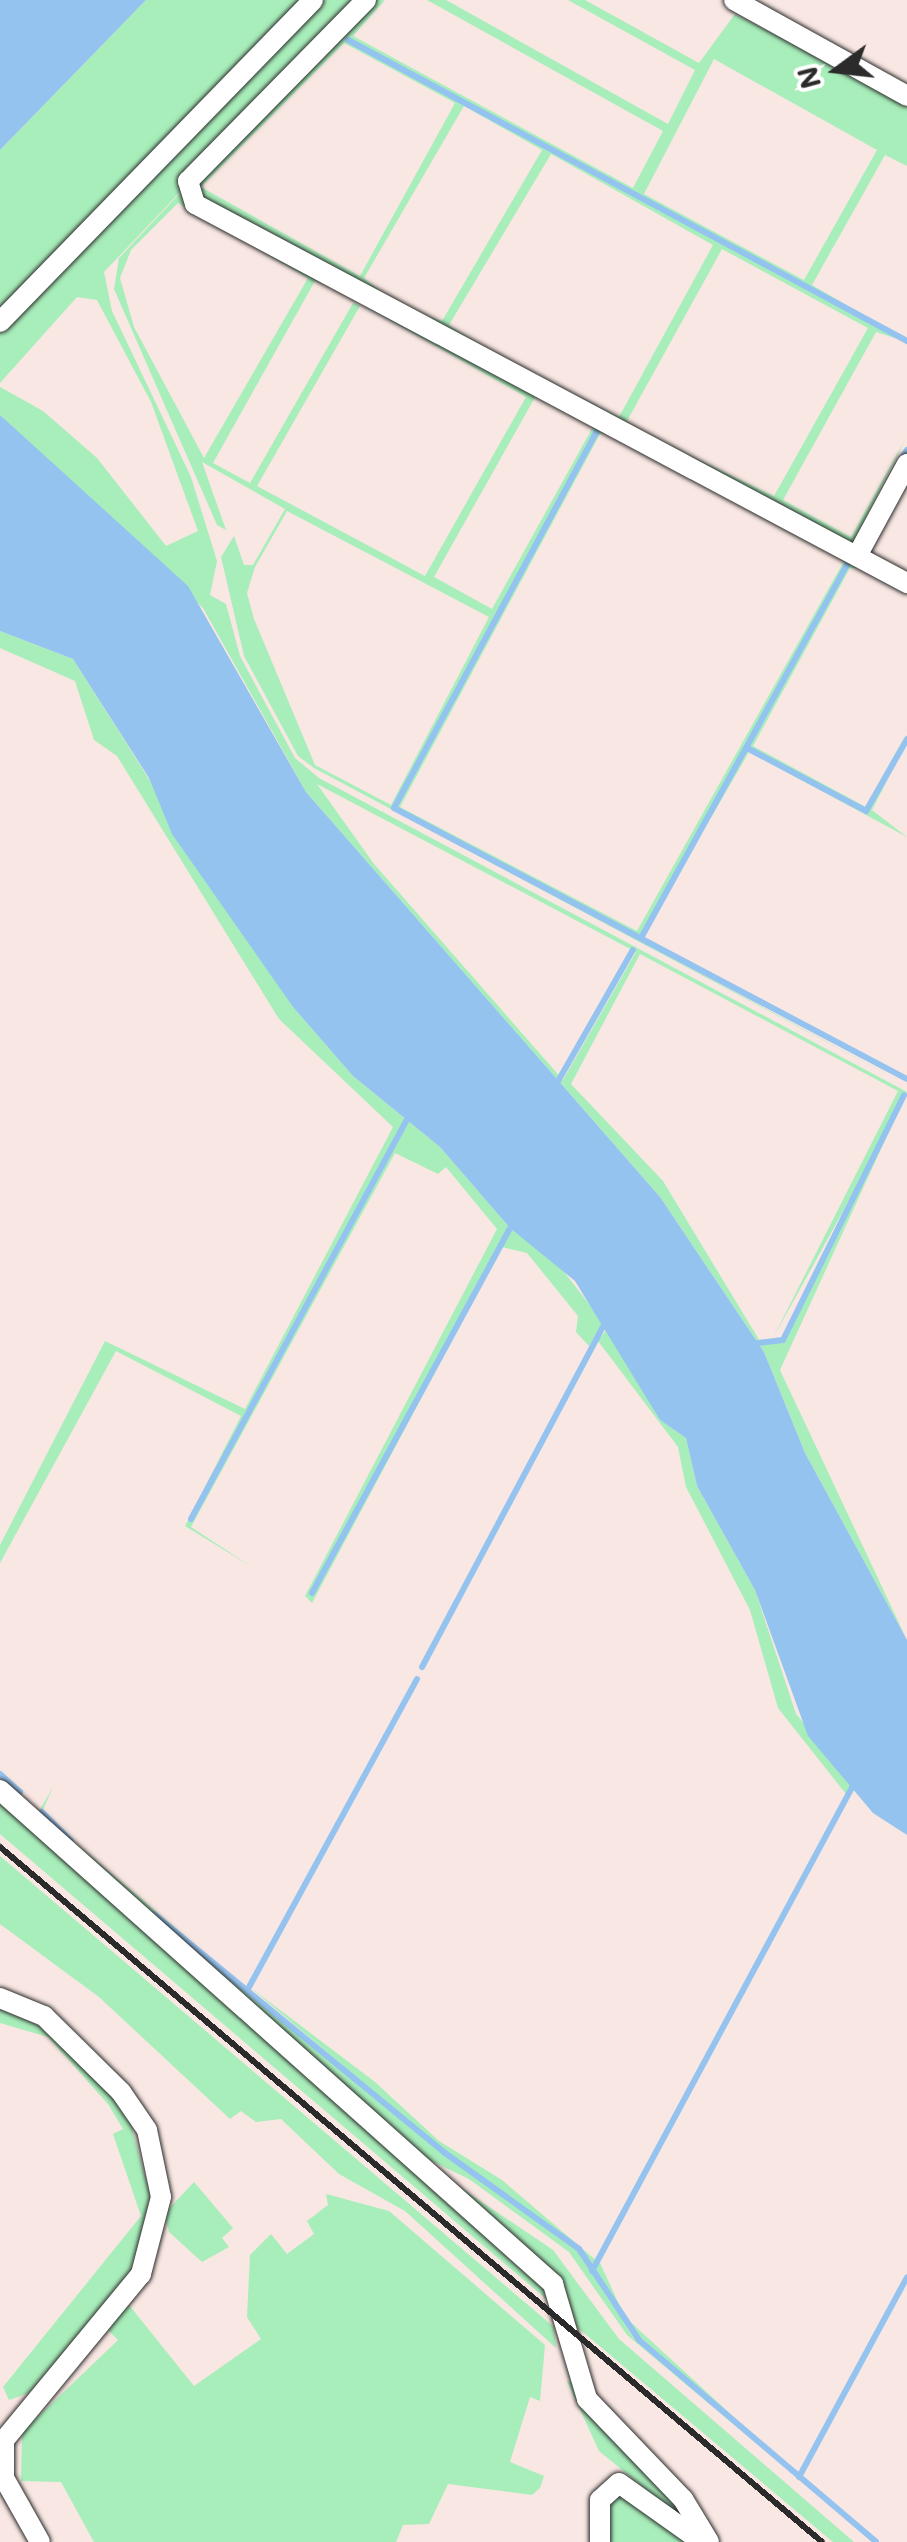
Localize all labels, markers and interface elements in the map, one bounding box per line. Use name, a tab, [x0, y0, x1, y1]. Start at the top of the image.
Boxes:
north arrow	[787, 20, 887, 120]
text: N	[788, 63, 828, 93]

